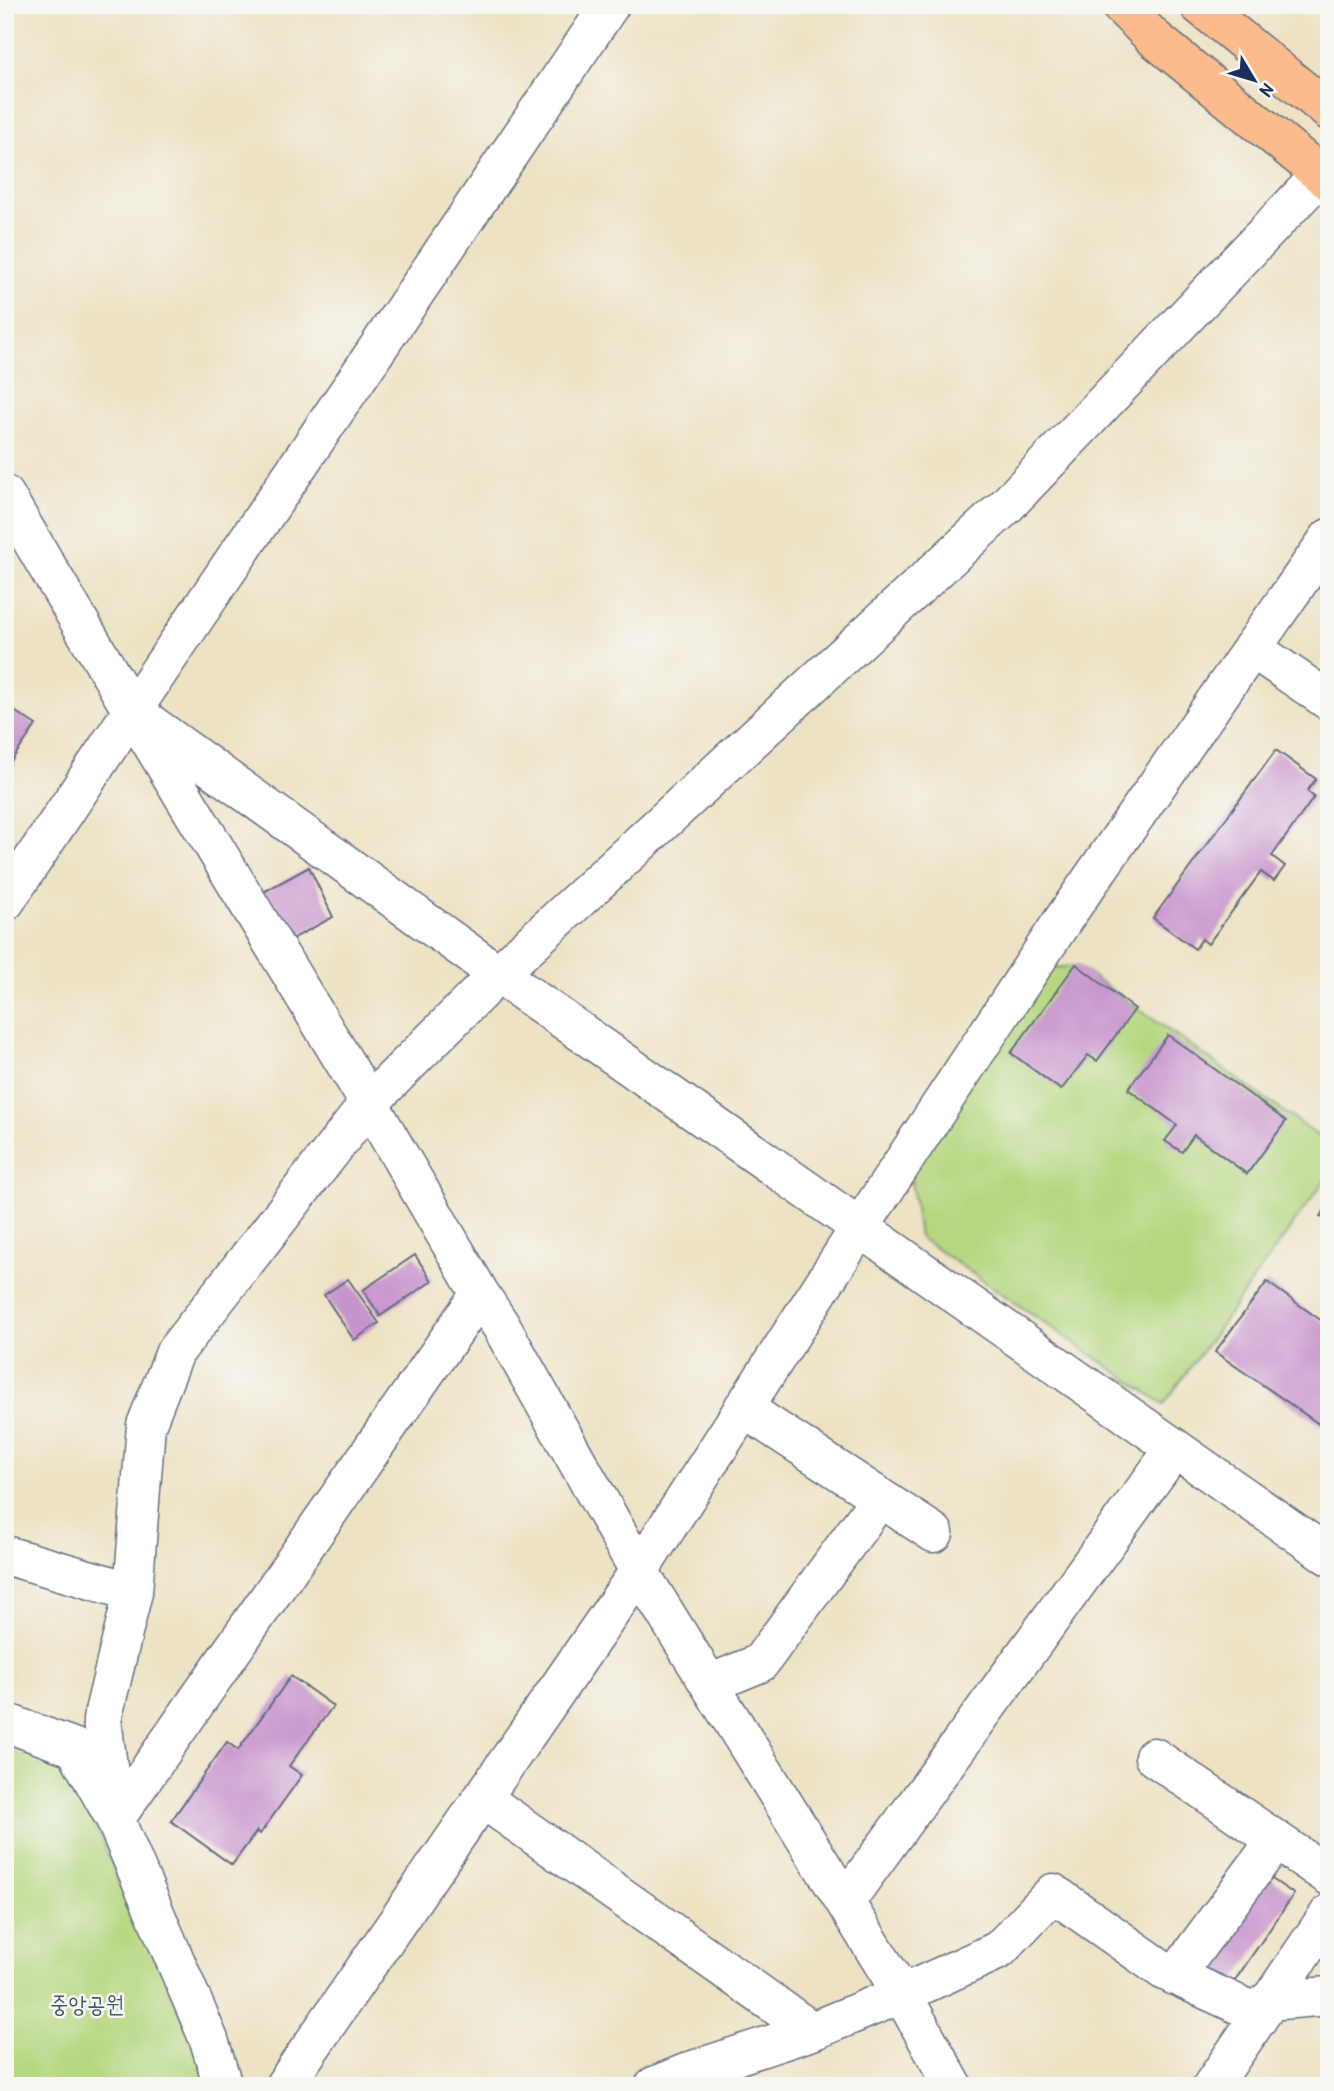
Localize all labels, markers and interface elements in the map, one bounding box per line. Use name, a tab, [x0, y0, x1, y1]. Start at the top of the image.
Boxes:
north arrow	[1218, 46, 1288, 116]
text: N	[1254, 78, 1281, 102]
park label: 중앙공원	[50, 1988, 124, 2019]

